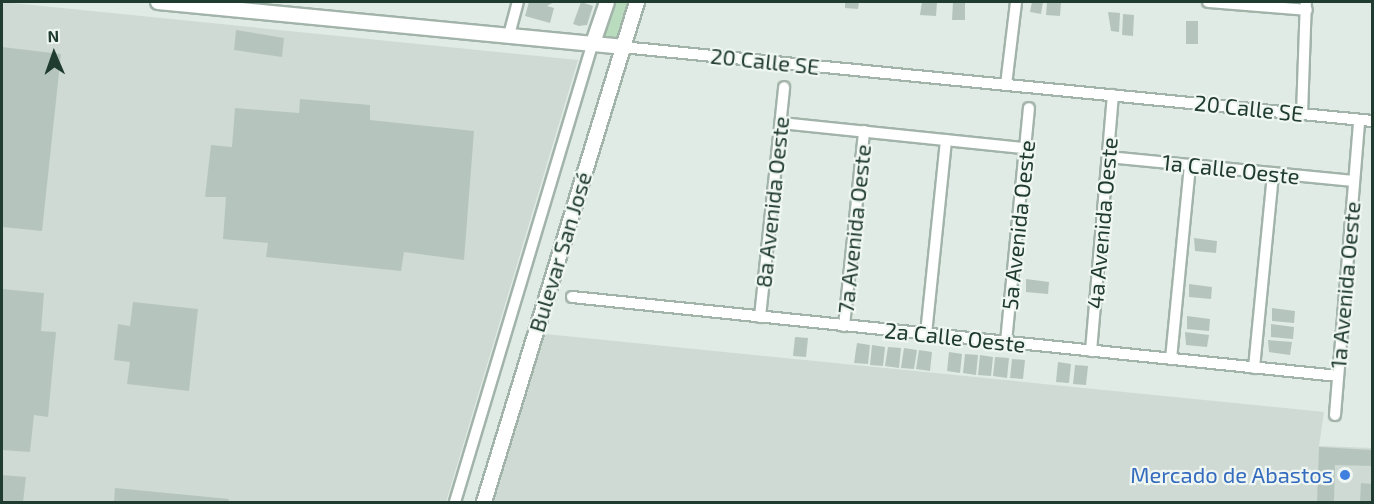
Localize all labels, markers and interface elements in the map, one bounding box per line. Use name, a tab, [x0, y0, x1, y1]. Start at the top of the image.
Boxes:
north arrow	[24, 24, 84, 84]
text: N	[47, 26, 59, 45]
street label: 20 Calle SE	[709, 42, 821, 80]
street label: 20 Calle SE	[1193, 89, 1305, 127]
street label: 8a Avenida Oeste	[750, 115, 794, 289]
street label: 4a Avenida Oeste	[1081, 136, 1123, 310]
street label: 5a Avenida Oeste	[996, 139, 1040, 311]
street label: 7a Avenida Oeste	[832, 143, 876, 315]
street label: 1a Calle Oeste	[1161, 149, 1301, 189]
street label: Bulevar San José	[523, 168, 597, 336]
street label: 1a Avenida Oeste	[1325, 200, 1365, 370]
street label: 2a Calle Oeste	[883, 316, 1027, 358]
place label: Mercado de Abastos	[1130, 462, 1333, 488]
marker: Mercado de Abastos	[1338, 468, 1352, 482]

